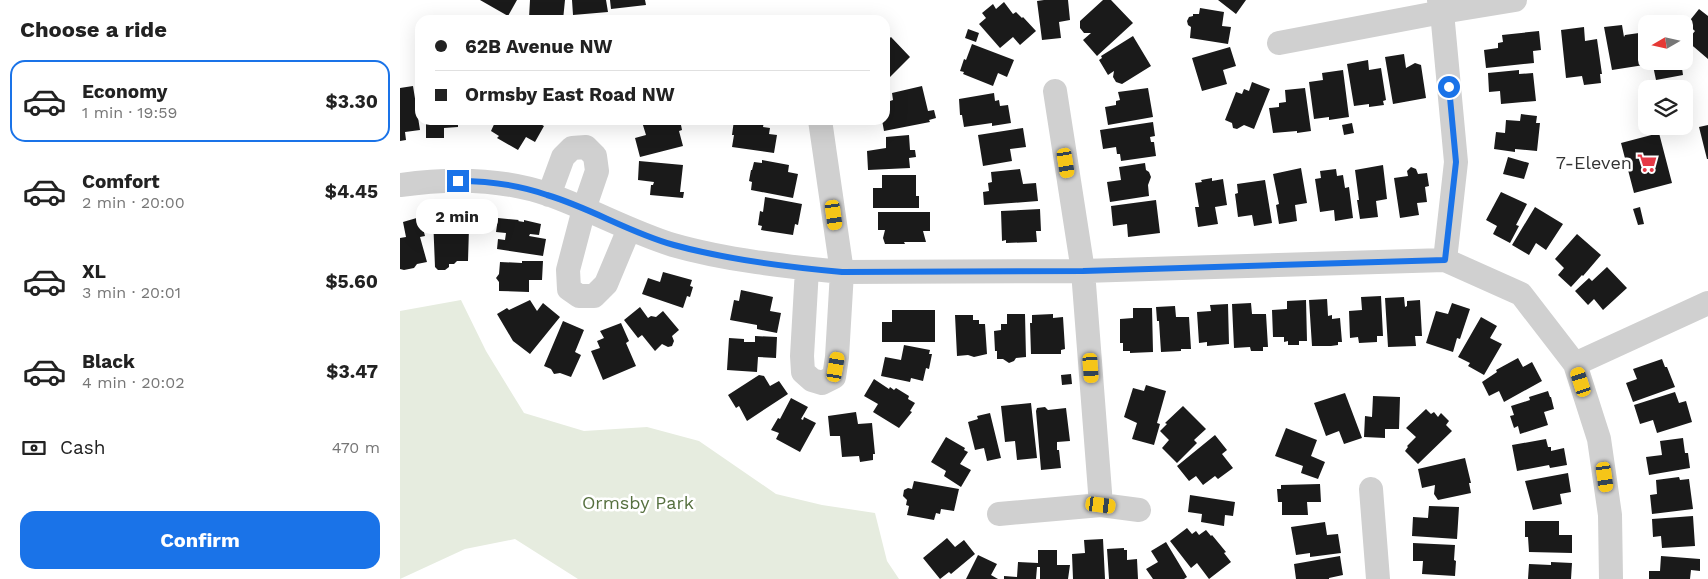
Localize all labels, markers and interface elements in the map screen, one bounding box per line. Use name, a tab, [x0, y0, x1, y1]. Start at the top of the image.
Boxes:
north arrow	[1638, 15, 1692, 70]
map controls	[1638, 15, 1693, 135]
text: Choose a ride	[20, 17, 167, 42]
text: 62B Avenue NW	[465, 35, 612, 58]
route start	[1438, 76, 1460, 98]
icon: car	[22, 79, 67, 124]
text: Economy	[82, 80, 167, 103]
button: layers	[1638, 80, 1693, 135]
text: Ormsby East Road NW	[465, 83, 675, 106]
text: $3.30	[326, 90, 378, 113]
text: 1 min · 19:59	[82, 103, 177, 122]
car	[1056, 147, 1075, 179]
place label: 7-Eleven	[1556, 152, 1632, 173]
supermarket icon: 7-Eleven	[1636, 152, 1658, 174]
icon: car	[22, 169, 67, 214]
text: Comfort	[82, 170, 160, 193]
route end	[447, 170, 469, 192]
text: $4.45	[325, 180, 378, 203]
text: 2 min · 20:00	[82, 193, 185, 212]
callout: 2 min	[417, 198, 499, 234]
car	[824, 199, 843, 231]
text: 2 min	[435, 207, 479, 226]
icon: car	[22, 259, 67, 304]
text: XL	[82, 260, 106, 283]
text: $5.60	[325, 270, 378, 293]
text: 3 min · 20:01	[82, 283, 181, 302]
icon: car	[22, 349, 67, 394]
text: Black	[82, 350, 135, 373]
car	[826, 351, 845, 383]
car	[1082, 353, 1099, 383]
text: $3.47	[326, 360, 378, 383]
car	[1569, 365, 1592, 399]
text: 4 min · 20:02	[82, 373, 184, 392]
icon: cash	[20, 434, 48, 462]
text: Cash	[60, 436, 106, 459]
text: 470 m	[332, 438, 380, 457]
car	[1595, 461, 1614, 493]
park label: Ormsby Park	[582, 492, 694, 513]
car	[1085, 496, 1116, 514]
button: Confirm	[20, 511, 380, 569]

